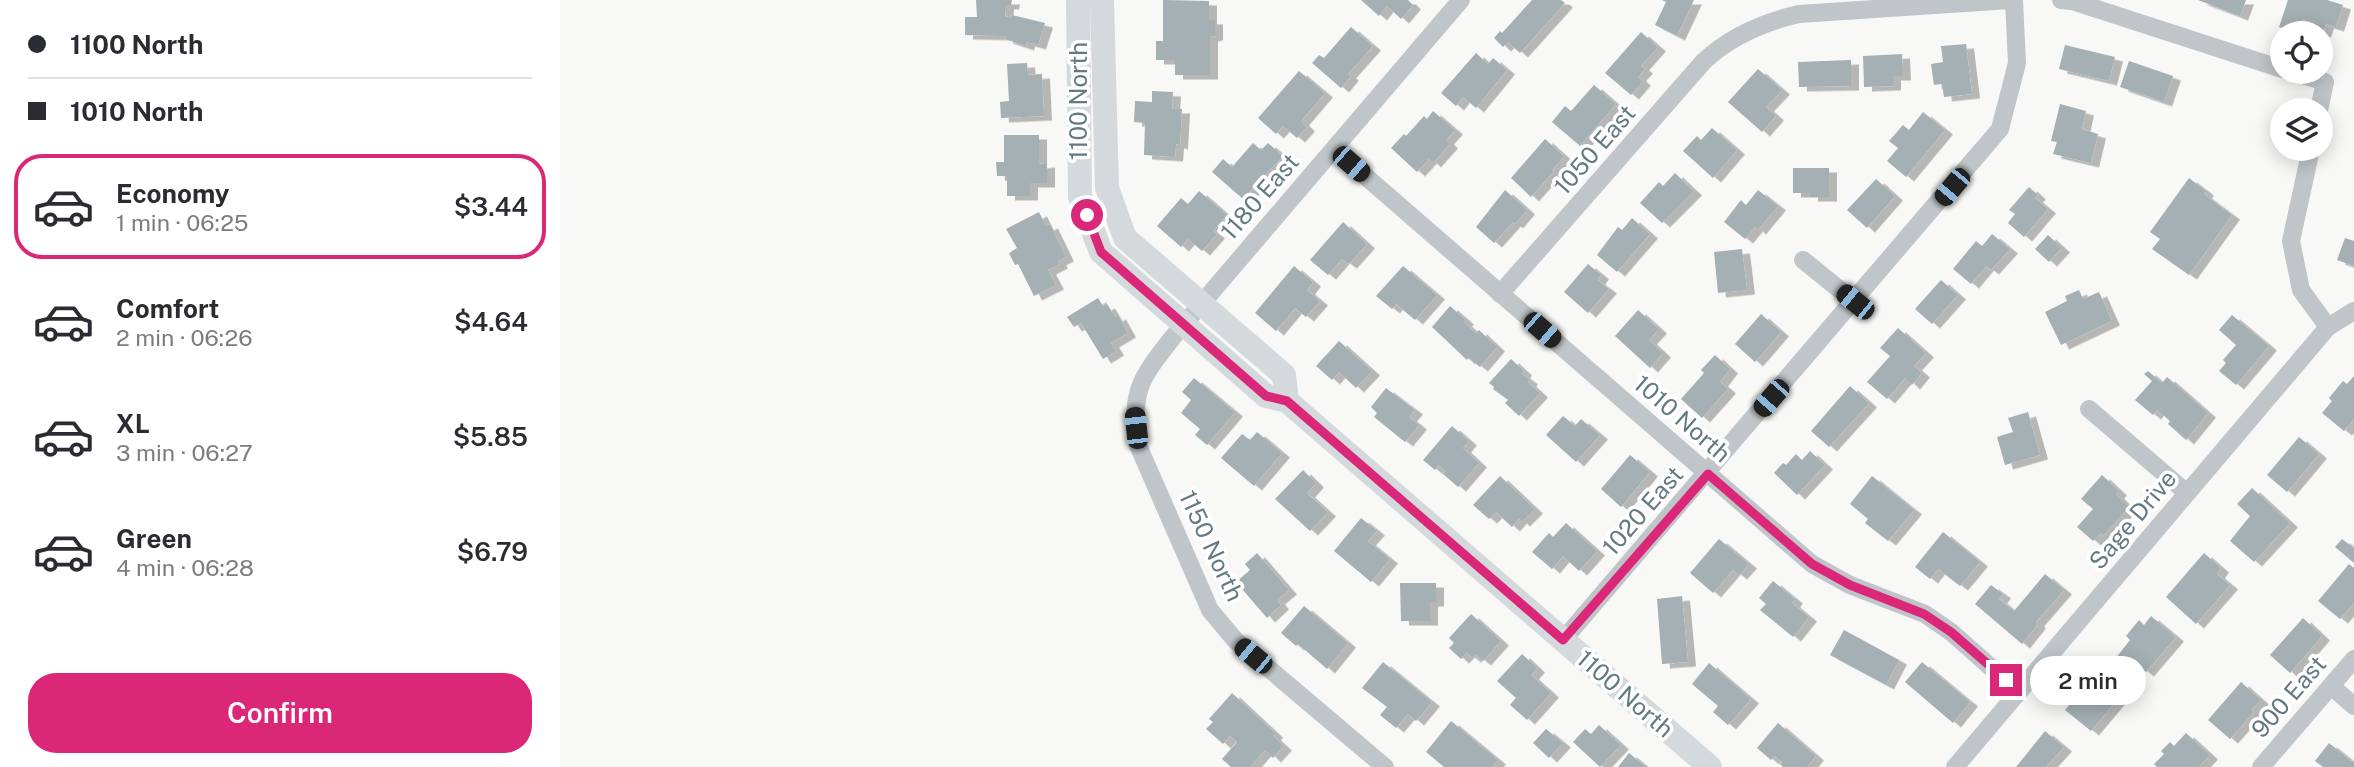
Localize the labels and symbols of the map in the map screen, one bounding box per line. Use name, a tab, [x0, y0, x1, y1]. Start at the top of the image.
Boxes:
street label: 1100 North	[1064, 42, 1092, 160]
street label: 1050 East	[1548, 99, 1641, 200]
car	[1329, 142, 1374, 186]
street label: 1180 East	[1214, 148, 1304, 245]
car	[1931, 164, 1974, 210]
route start	[1071, 199, 1103, 231]
car	[1833, 281, 1878, 323]
car	[1520, 308, 1565, 352]
street label: 1010 North	[1629, 369, 1737, 468]
car	[1750, 375, 1793, 421]
car	[1124, 406, 1149, 450]
street label: 1020 East	[1596, 460, 1688, 560]
street label: Sage Drive	[2083, 464, 2182, 575]
street label: 1150 North	[1174, 486, 1250, 605]
car	[1231, 634, 1276, 678]
street label: 1100 North	[1572, 644, 1679, 743]
street label: 900 East	[2245, 650, 2331, 743]
callout: 2 min	[2030, 656, 2146, 704]
route end	[1990, 664, 2022, 696]

